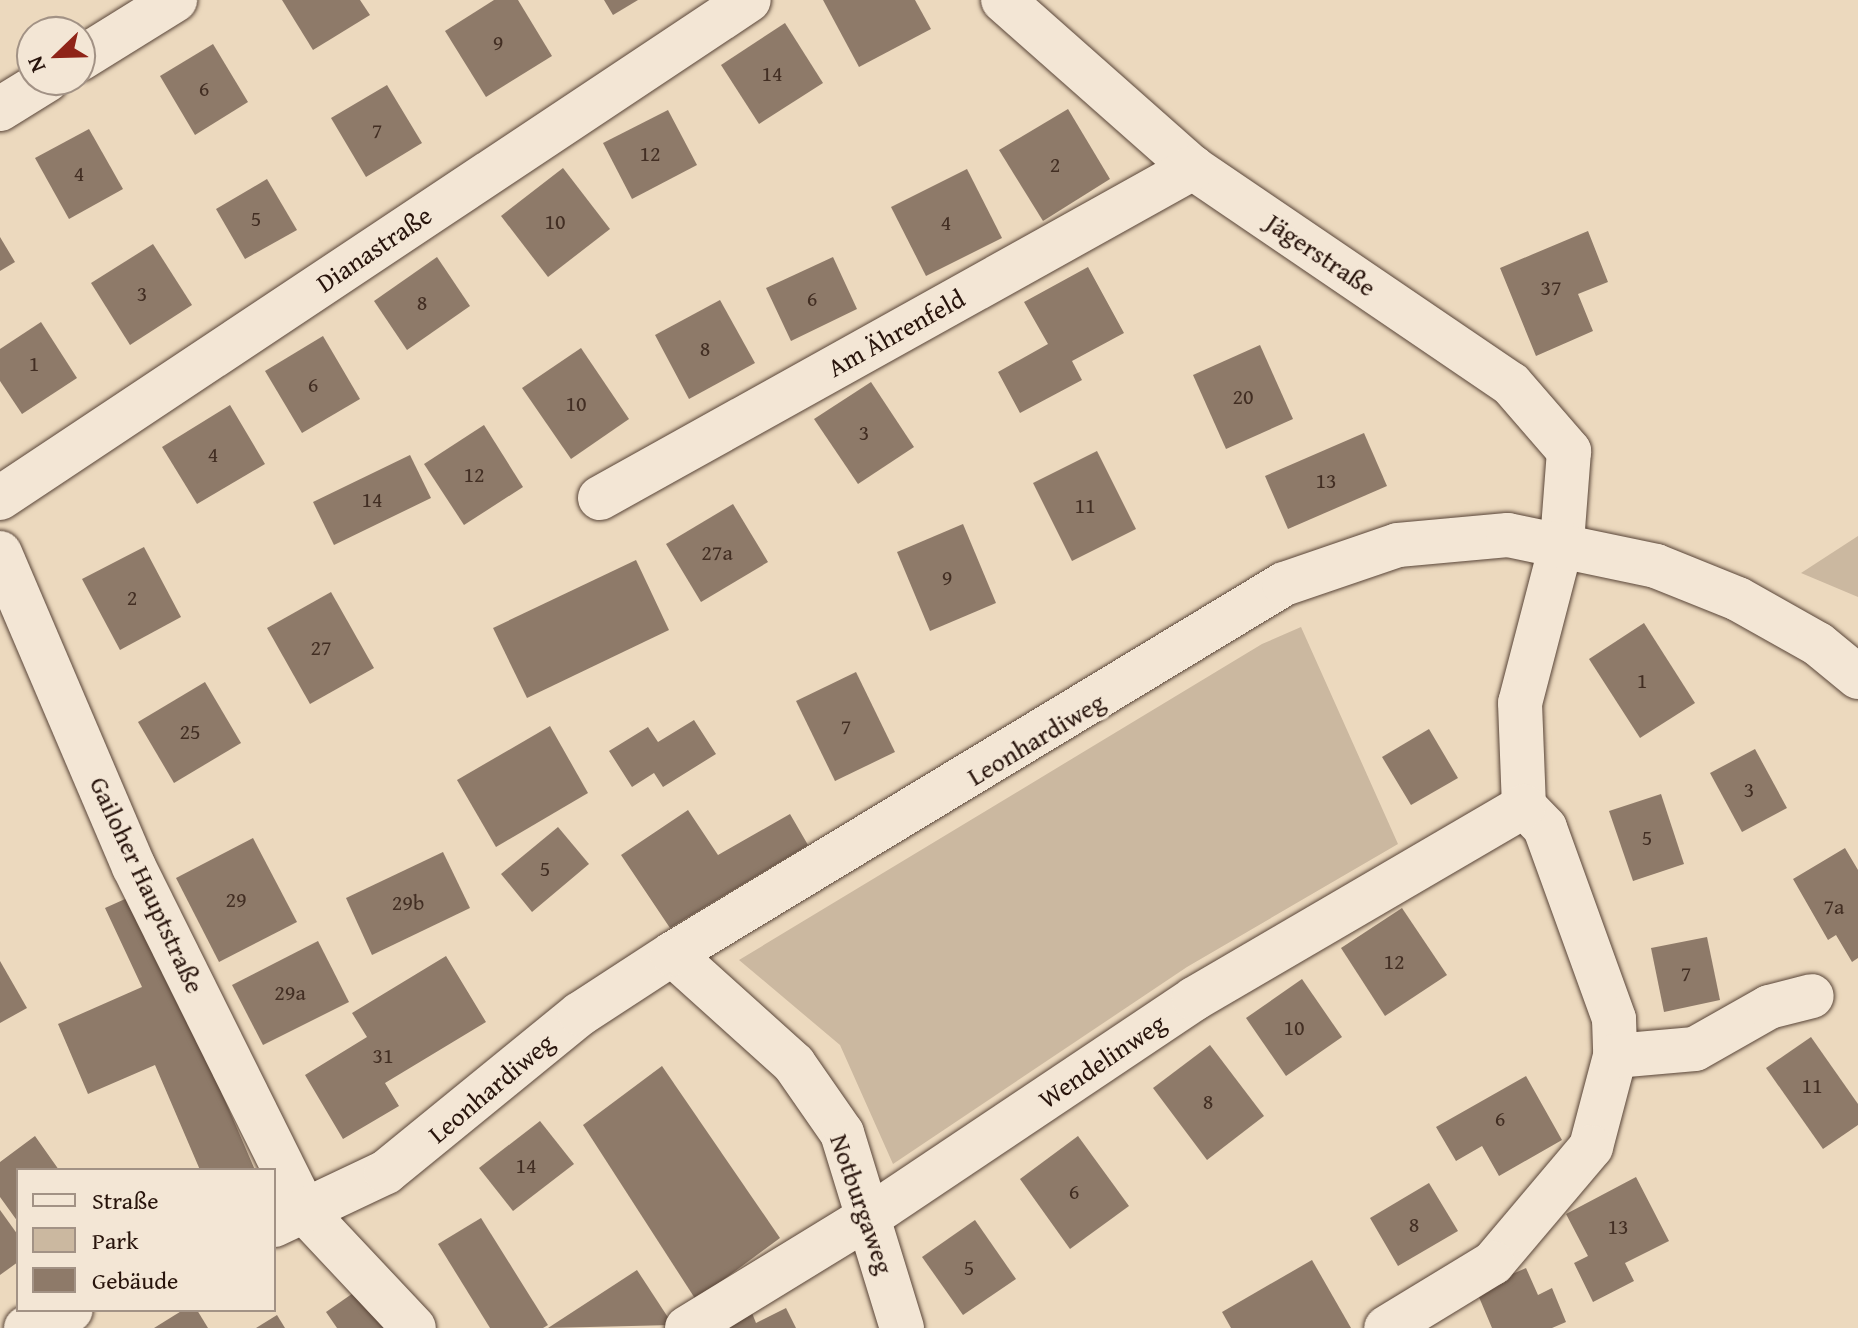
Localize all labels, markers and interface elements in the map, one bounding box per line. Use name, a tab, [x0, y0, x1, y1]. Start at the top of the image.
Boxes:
north arrow	[16, 16, 96, 96]
house number: 9	[493, 30, 503, 56]
text: N	[18, 52, 53, 78]
house number: 14	[761, 61, 783, 87]
house number: 6	[199, 76, 209, 102]
house number: 7	[372, 118, 382, 144]
house number: 12	[639, 141, 661, 167]
house number: 2	[1050, 152, 1060, 178]
house number: 4	[74, 161, 84, 187]
street label: Dianastraße	[311, 199, 437, 299]
house number: 5	[251, 206, 261, 232]
street label: Jägerstraße	[1260, 207, 1382, 303]
house number: 10	[544, 209, 566, 235]
house number: 4	[941, 210, 951, 236]
house number: 37	[1540, 275, 1562, 301]
house number: 3	[137, 281, 147, 307]
street label: Am Ährenfeld	[822, 283, 970, 383]
house number: 6	[807, 286, 817, 312]
house number: 8	[417, 290, 427, 316]
house number: 8	[700, 336, 710, 362]
house number: 1	[29, 351, 39, 377]
house number: 6	[308, 372, 318, 398]
house number: 20	[1232, 384, 1254, 410]
house number: 10	[565, 391, 587, 417]
house number: 3	[859, 420, 869, 446]
house number: 4	[208, 442, 218, 468]
house number: 12	[463, 462, 485, 488]
house number: 13	[1315, 468, 1337, 494]
house number: 14	[361, 487, 383, 513]
house number: 11	[1074, 493, 1096, 519]
house number: 27a	[701, 540, 733, 566]
house number: 9	[942, 565, 952, 591]
house number: 2	[127, 585, 137, 611]
house number: 27	[310, 635, 332, 661]
house number: 1	[1637, 668, 1647, 694]
street label: Leonhardiweg	[962, 686, 1110, 792]
house number: 7	[841, 714, 851, 740]
house number: 25	[179, 719, 201, 745]
street label: Gailoher Hauptstraße	[83, 772, 211, 998]
house number: 3	[1744, 777, 1754, 803]
house number: 5	[1642, 825, 1652, 851]
house number: 5	[540, 856, 550, 882]
house number: 29	[225, 887, 247, 913]
house number: 29b	[392, 890, 424, 916]
house number: 7a	[1824, 894, 1844, 920]
house number: 12	[1383, 949, 1405, 975]
house number: 7	[1681, 961, 1691, 987]
house number: 29a	[274, 980, 306, 1006]
street label: Wendelinweg	[1033, 1007, 1171, 1115]
house number: 10	[1283, 1015, 1305, 1041]
street label: Leonhardiweg	[422, 1026, 560, 1150]
house number: 31	[372, 1043, 394, 1069]
house number: 11	[1801, 1073, 1823, 1099]
house number: 8	[1203, 1089, 1213, 1115]
house number: 6	[1495, 1106, 1505, 1132]
street label: Notburgaweg	[824, 1130, 900, 1278]
house number: 14	[515, 1153, 537, 1179]
legend	[16, 1168, 276, 1312]
house number: 6	[1069, 1179, 1079, 1205]
text: Straße	[92, 1183, 159, 1218]
house number: 8	[1409, 1212, 1419, 1238]
house number: 13	[1607, 1214, 1629, 1240]
text: Park	[92, 1223, 138, 1258]
house number: 5	[964, 1255, 974, 1281]
text: Gebäude	[92, 1263, 178, 1298]

